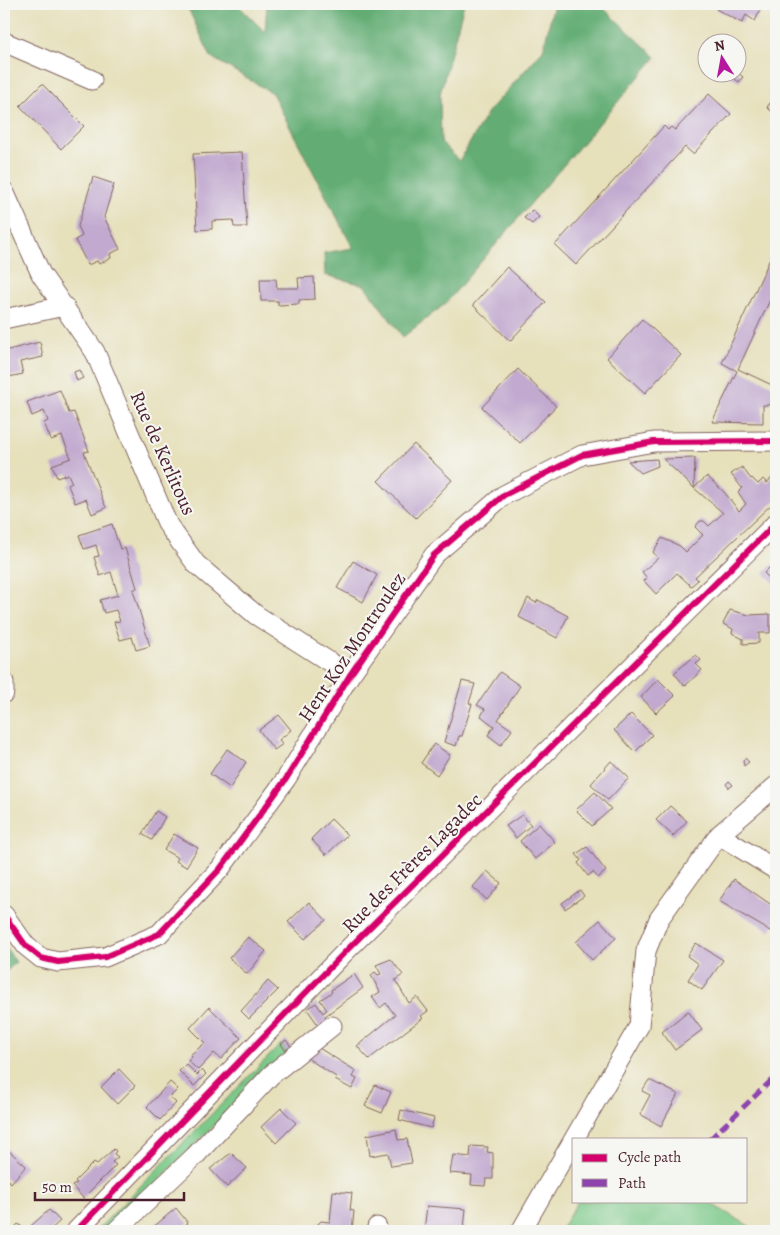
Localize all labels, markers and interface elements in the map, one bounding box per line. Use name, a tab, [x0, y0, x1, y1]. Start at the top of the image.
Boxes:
north arrow	[698, 32, 748, 82]
text: N	[713, 35, 726, 56]
street label: Rue de Kerlitous	[124, 387, 202, 519]
street label: Hent Koz Montroulez	[292, 567, 412, 727]
street label: Rue des Frères Lagadec	[336, 787, 488, 939]
legend	[572, 1138, 748, 1202]
text: Cycle path	[618, 1147, 681, 1167]
scale bar	[35, 1170, 184, 1202]
text: Path	[618, 1173, 646, 1193]
text: 50 m	[42, 1177, 72, 1197]

